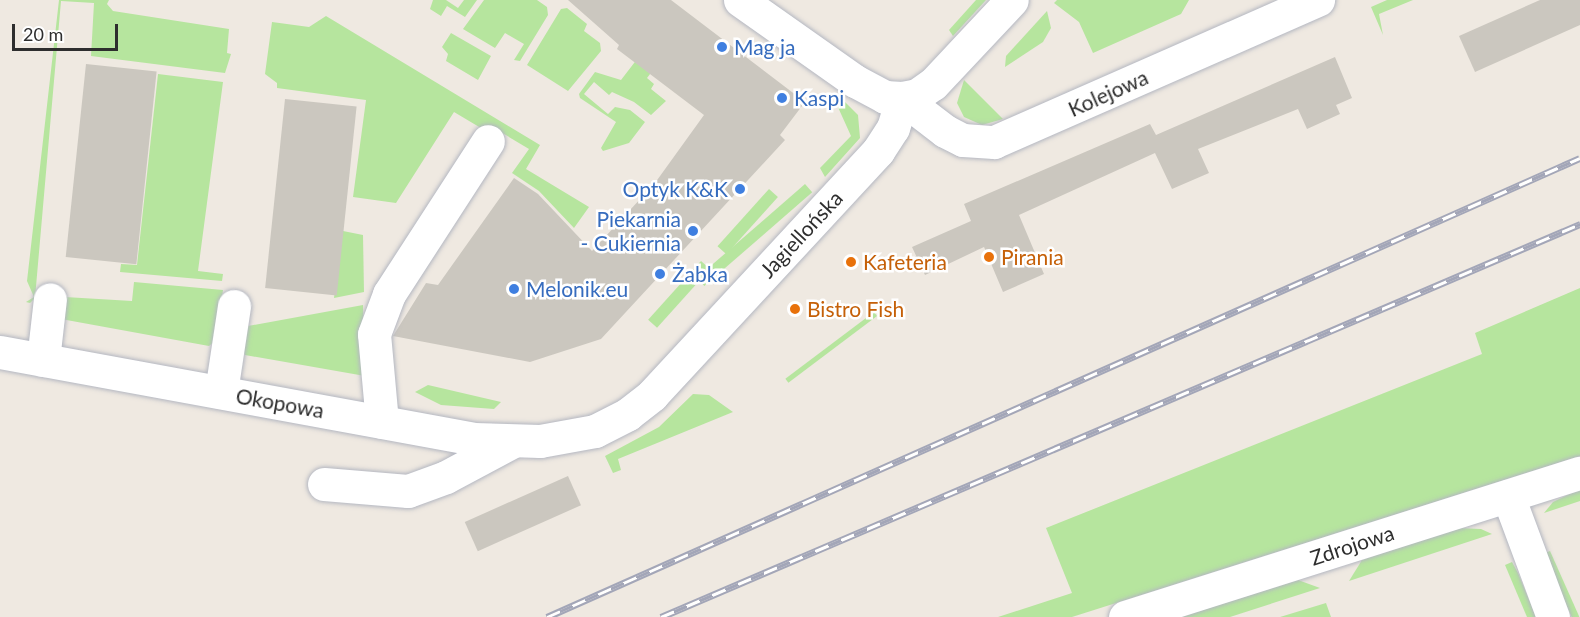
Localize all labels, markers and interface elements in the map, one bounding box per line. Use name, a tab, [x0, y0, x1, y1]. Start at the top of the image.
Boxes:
scale bar	[15, 12, 122, 50]
text: 20 m	[23, 23, 63, 45]
place label: Mag ja	[734, 34, 795, 60]
marker: Mag ja	[715, 40, 729, 54]
street label: Kolejowa	[1064, 64, 1152, 122]
place label: Kaspi	[794, 85, 844, 111]
marker: Kaspi	[775, 91, 789, 105]
place label: Optyk K&K	[623, 176, 728, 202]
marker: Optyk K&K	[733, 182, 747, 196]
street label: Jagiellońska	[754, 185, 848, 283]
place label: Piekarnia - Cukiernia	[581, 206, 681, 256]
marker: Piekarnia - Cukiernia	[686, 224, 700, 238]
place label: Pirania	[1001, 244, 1064, 270]
place label: Kafeteria	[863, 249, 947, 275]
marker: Pirania	[982, 250, 996, 264]
marker: Kafeteria	[844, 255, 858, 269]
place label: Żabka	[672, 261, 728, 287]
marker: Żabka	[653, 267, 667, 281]
place label: Melonik.eu	[526, 276, 628, 302]
marker: Melonik.eu	[507, 282, 521, 296]
place label: Bistro Fish	[807, 296, 904, 322]
marker: Bistro Fish	[788, 302, 802, 316]
street label: Okopowa	[234, 383, 326, 423]
street label: Zdrojowa	[1307, 520, 1397, 570]

